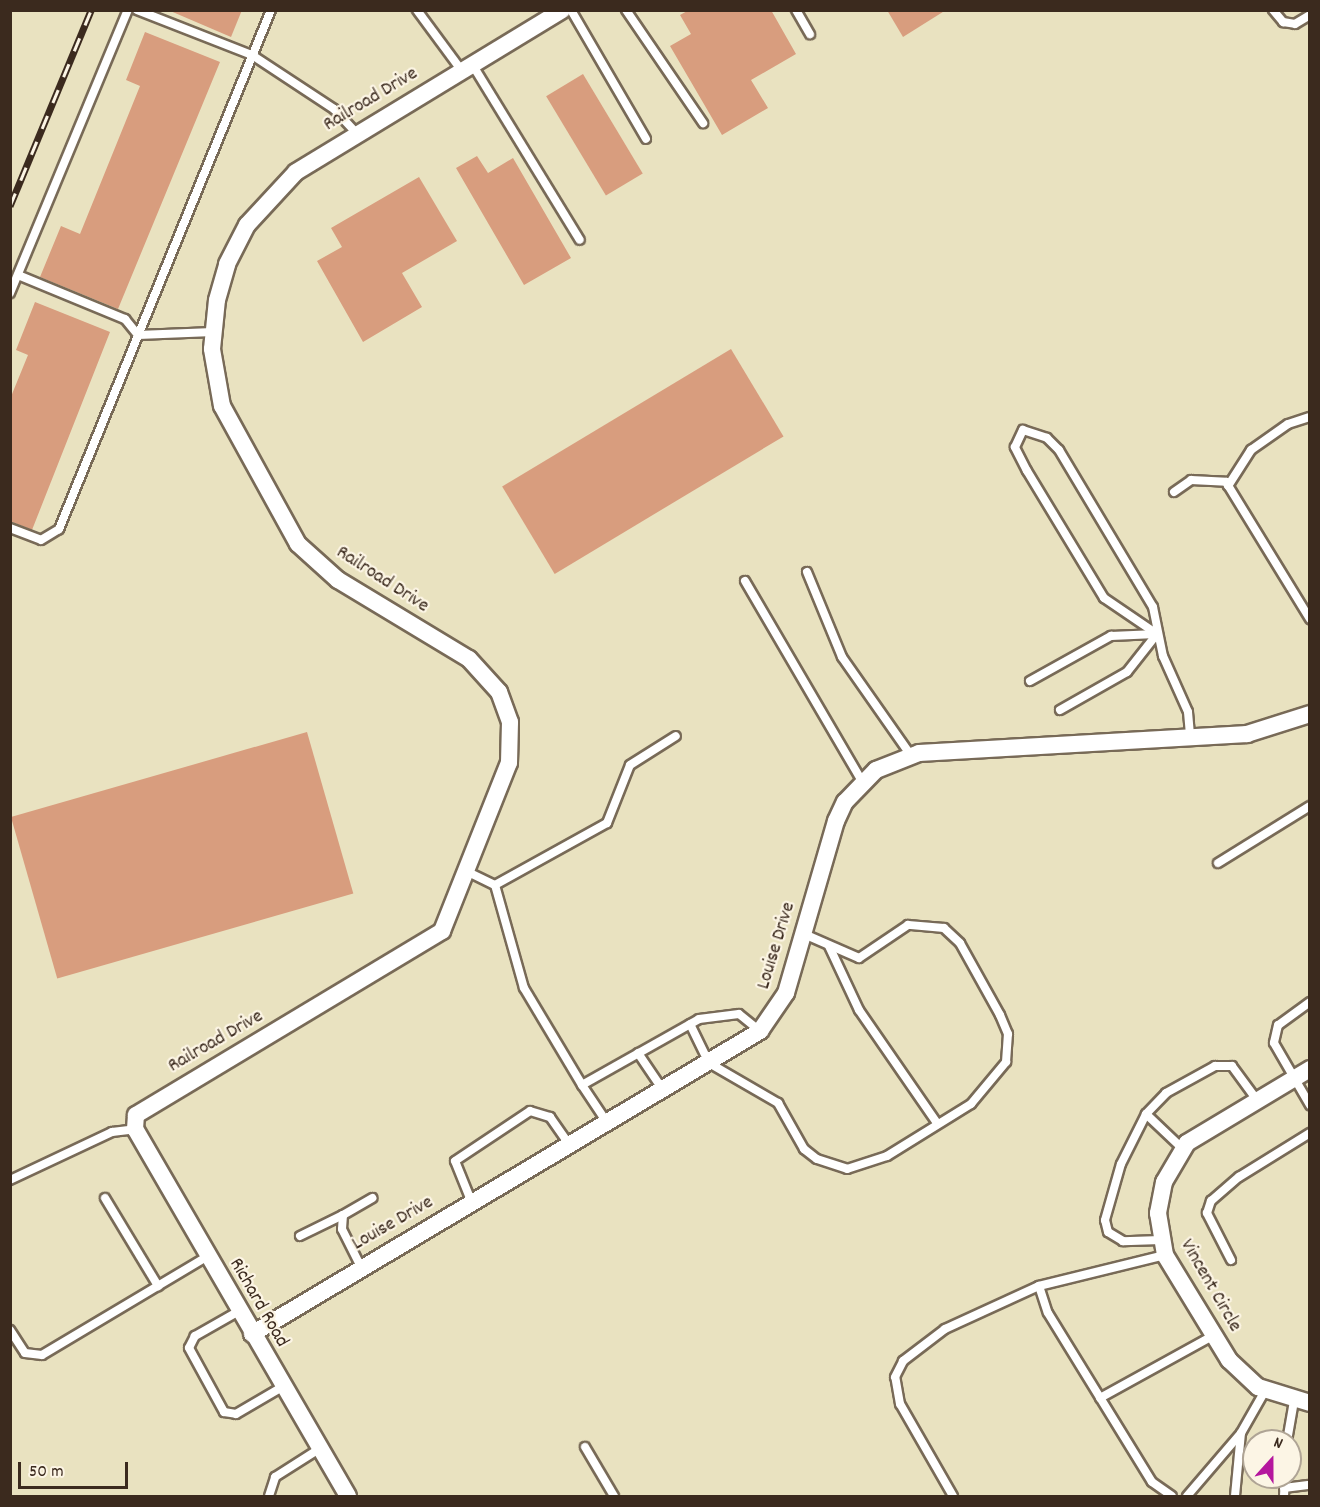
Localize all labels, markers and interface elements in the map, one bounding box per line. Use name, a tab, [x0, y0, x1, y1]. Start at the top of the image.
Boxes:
street label: Railroad Drive	[320, 62, 422, 138]
street label: Railroad Drive	[331, 541, 433, 619]
street label: Louise Drive	[752, 900, 802, 992]
street label: Railroad Drive	[164, 1005, 268, 1079]
street label: Louise Drive	[348, 1191, 438, 1257]
street label: Vincent Circle	[1174, 1235, 1246, 1337]
street label: Richard Road	[223, 1254, 293, 1352]
north arrow	[1242, 1429, 1302, 1489]
text: N	[1270, 1431, 1286, 1456]
scale bar	[21, 1450, 130, 1488]
text: 50 m	[29, 1460, 64, 1485]

